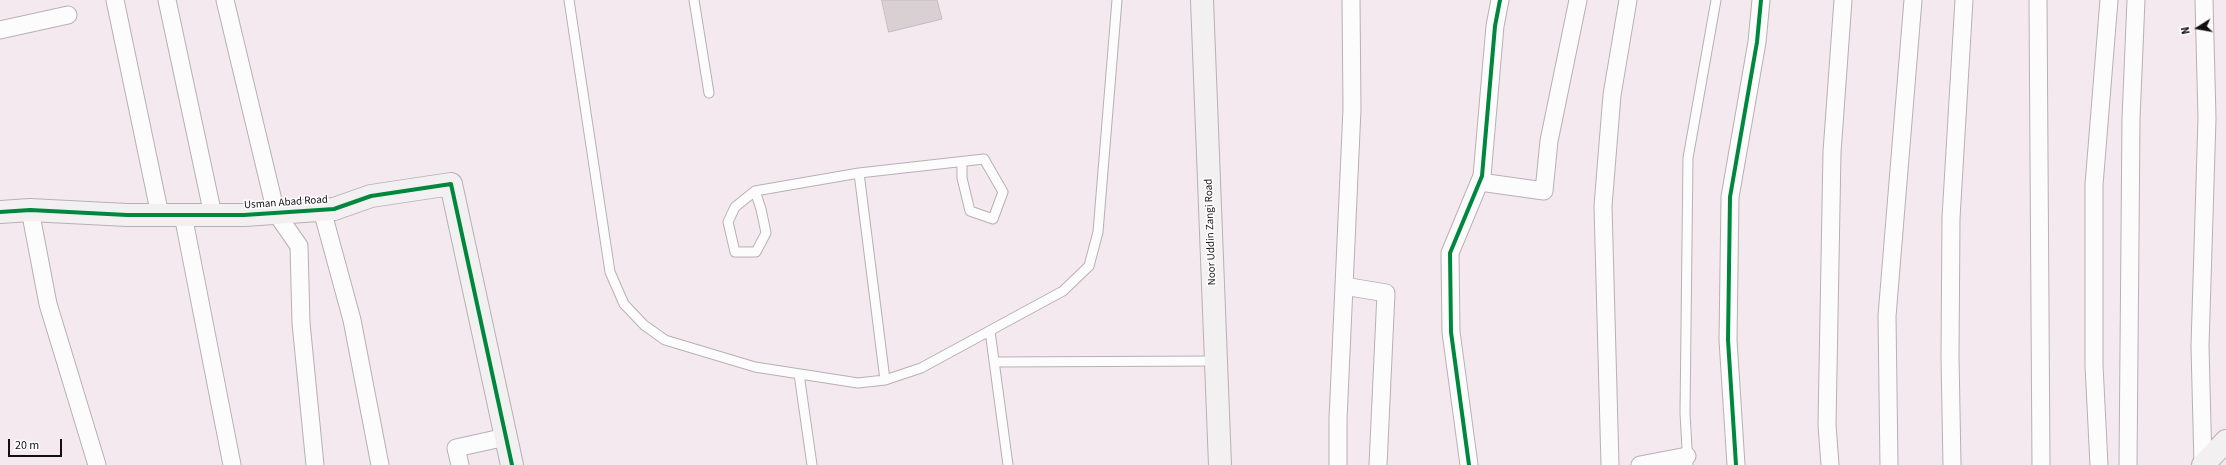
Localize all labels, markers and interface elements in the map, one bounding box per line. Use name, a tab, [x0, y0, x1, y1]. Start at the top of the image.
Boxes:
north arrow	[2178, 8, 2218, 48]
text: N	[2178, 25, 2194, 35]
street label: Noor Uddin Zangi Road	[1203, 178, 1219, 286]
street label: Usman Abad Road	[244, 193, 328, 213]
scale bar	[10, 431, 64, 457]
text: 20 m	[15, 437, 39, 454]

